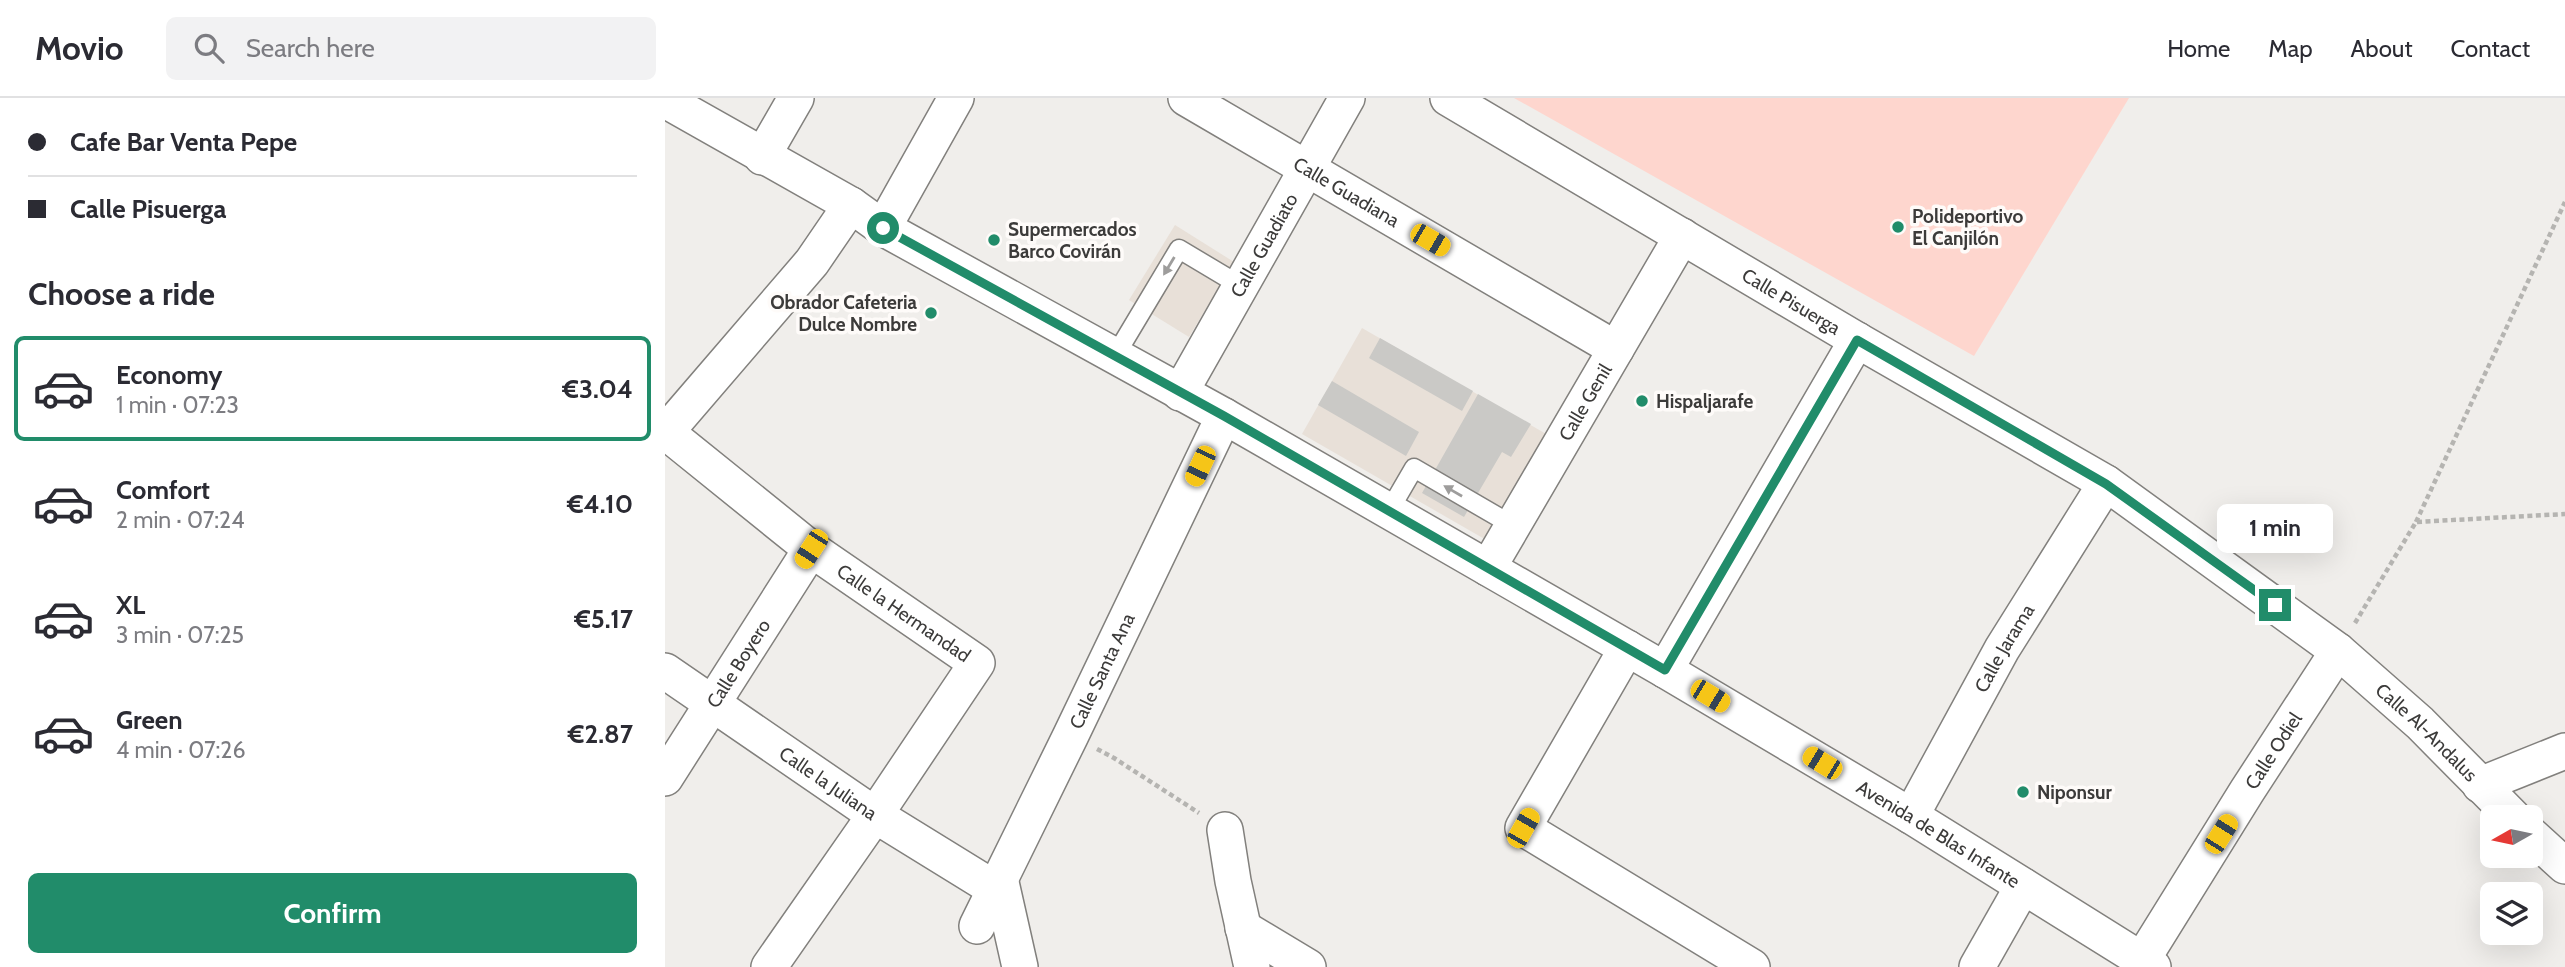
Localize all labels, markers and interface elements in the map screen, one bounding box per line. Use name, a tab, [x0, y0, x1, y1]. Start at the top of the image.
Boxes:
search box	[166, 17, 656, 80]
text: Movio	[35, 28, 124, 68]
icon: search	[190, 29, 228, 67]
text: Search here	[246, 32, 375, 64]
text: Home	[2167, 34, 2230, 63]
text: Map	[2268, 34, 2313, 63]
text: About	[2351, 34, 2413, 63]
text: Contact	[2451, 34, 2530, 63]
text: Cafe Bar Venta Pepe	[70, 126, 297, 158]
street label: Calle Guadiana	[1289, 152, 1404, 232]
street label: Calle Guadiato	[1226, 189, 1303, 301]
text: Calle Pisuerga	[70, 193, 226, 225]
place label: Polideportivo El Canjilón	[1912, 205, 2023, 250]
route start	[867, 212, 899, 244]
place label: Supermercados Barco Covirán	[1008, 218, 1137, 263]
marker: Polideportivo El Canjilón	[1890, 219, 1906, 235]
car	[1407, 220, 1454, 260]
marker: Supermercados Barco Covirán	[986, 232, 1002, 248]
one-way arrow	[1162, 256, 1175, 275]
street label: Calle Pisuerga	[1738, 264, 1845, 340]
text: Choose a ride	[28, 274, 215, 313]
place label: Obrador Cafeteria Dulce Nombre	[770, 291, 918, 336]
marker: Obrador Cafeteria Dulce Nombre	[923, 305, 939, 321]
icon: car	[32, 357, 95, 420]
text: Economy	[116, 359, 222, 391]
street label: Calle Genil	[1554, 359, 1617, 445]
text: €3.04	[562, 373, 633, 405]
place label: Hispaljarafe	[1656, 390, 1754, 413]
text: 1 min · 07:23	[116, 391, 239, 419]
marker: Hispaljarafe	[1634, 393, 1650, 409]
car	[1182, 443, 1219, 489]
icon: car	[32, 472, 95, 535]
text: Comfort	[116, 474, 210, 506]
one-way arrow	[1443, 485, 1463, 497]
text: €4.10	[567, 488, 633, 520]
callout: 1 min	[2217, 504, 2333, 552]
text: 2 min · 07:24	[116, 506, 244, 534]
text: 1 min	[2249, 514, 2301, 542]
car	[791, 526, 832, 572]
street label: Calle la Hermandad	[832, 559, 975, 667]
icon: car	[32, 587, 95, 650]
text: XL	[116, 589, 145, 621]
route end	[2259, 589, 2291, 621]
street label: Calle Jarama	[1970, 600, 2039, 696]
text: €5.17	[574, 603, 633, 635]
street label: Calle Santa Ana	[1065, 609, 1140, 733]
street label: Calle Boyero	[702, 615, 775, 712]
text: 3 min · 07:25	[116, 621, 244, 649]
car	[1687, 676, 1734, 716]
street label: Calle Al-Andalus	[2371, 678, 2482, 786]
icon: car	[32, 702, 95, 765]
text: Green	[116, 704, 183, 736]
street label: Calle Odiel	[2240, 708, 2307, 794]
text: €2.87	[568, 718, 633, 750]
text: 4 min · 07:26	[116, 736, 245, 764]
street label: Calle la Juliana	[775, 742, 881, 825]
car	[1799, 743, 1846, 783]
street label: Avenida de Blas Infante	[1852, 775, 2024, 893]
place label: Niponsur	[2037, 781, 2113, 804]
marker: Niponsur	[2015, 784, 2031, 800]
car	[1504, 805, 1543, 851]
north arrow	[2480, 805, 2543, 868]
map controls	[2480, 805, 2543, 945]
car	[2201, 811, 2242, 857]
button: Confirm	[28, 873, 637, 953]
button: layers	[2480, 882, 2543, 945]

